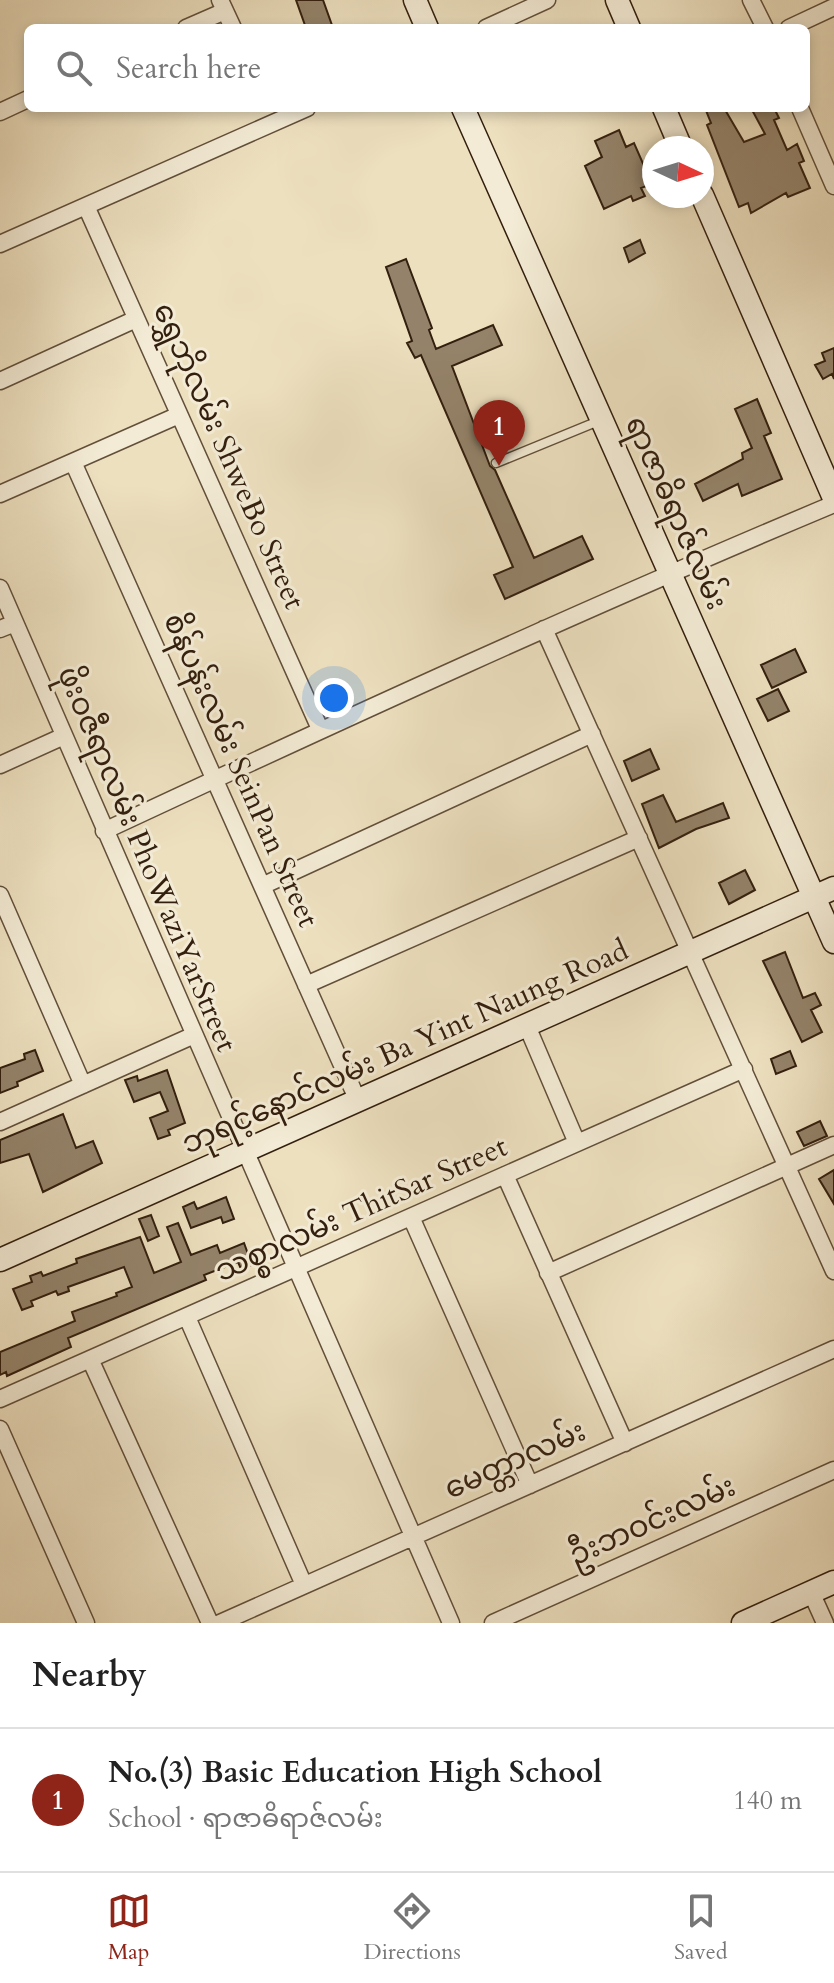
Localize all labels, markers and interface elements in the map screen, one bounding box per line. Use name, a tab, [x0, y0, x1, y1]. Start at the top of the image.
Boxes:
search box	[24, 24, 810, 112]
icon: search	[52, 46, 96, 90]
text: Search here	[116, 48, 261, 89]
north arrow	[642, 136, 714, 208]
street label: ရွှေဘိုလမ်း ShweBo Street	[139, 295, 317, 618]
pin: 1	[473, 400, 525, 466]
street label: ရာဇာဓိရာဇ်လမ်း	[611, 409, 739, 618]
street label: စိန်ပန်းလမ်း SeinPan Street	[150, 606, 331, 936]
street label: ဖိုးဝဇီရာလမ်း PhoWaziYarStreet	[43, 659, 249, 1060]
your location	[314, 678, 354, 718]
street label: ဘုရင့်နောင်လမ်း Ba Yint Naung Road	[174, 928, 636, 1168]
street label: သစ္စာလမ်း ThitSar Street	[208, 1124, 516, 1296]
street label: မေတ္တာလမ်း	[437, 1409, 594, 1513]
street label: ဦးဘဝင်းလမ်း	[561, 1464, 743, 1580]
text: Nearby	[32, 1652, 147, 1698]
text: No.(3) Basic Education High School	[108, 1752, 602, 1793]
text: 1	[51, 1783, 65, 1818]
text: 140 m	[733, 1783, 802, 1818]
text: School · ရာဇာဓိရာဇ်လမ်း	[108, 1801, 383, 1836]
tab: Map	[107, 1889, 151, 1967]
tab: Directions	[364, 1889, 461, 1967]
tab: Saved	[674, 1889, 727, 1967]

